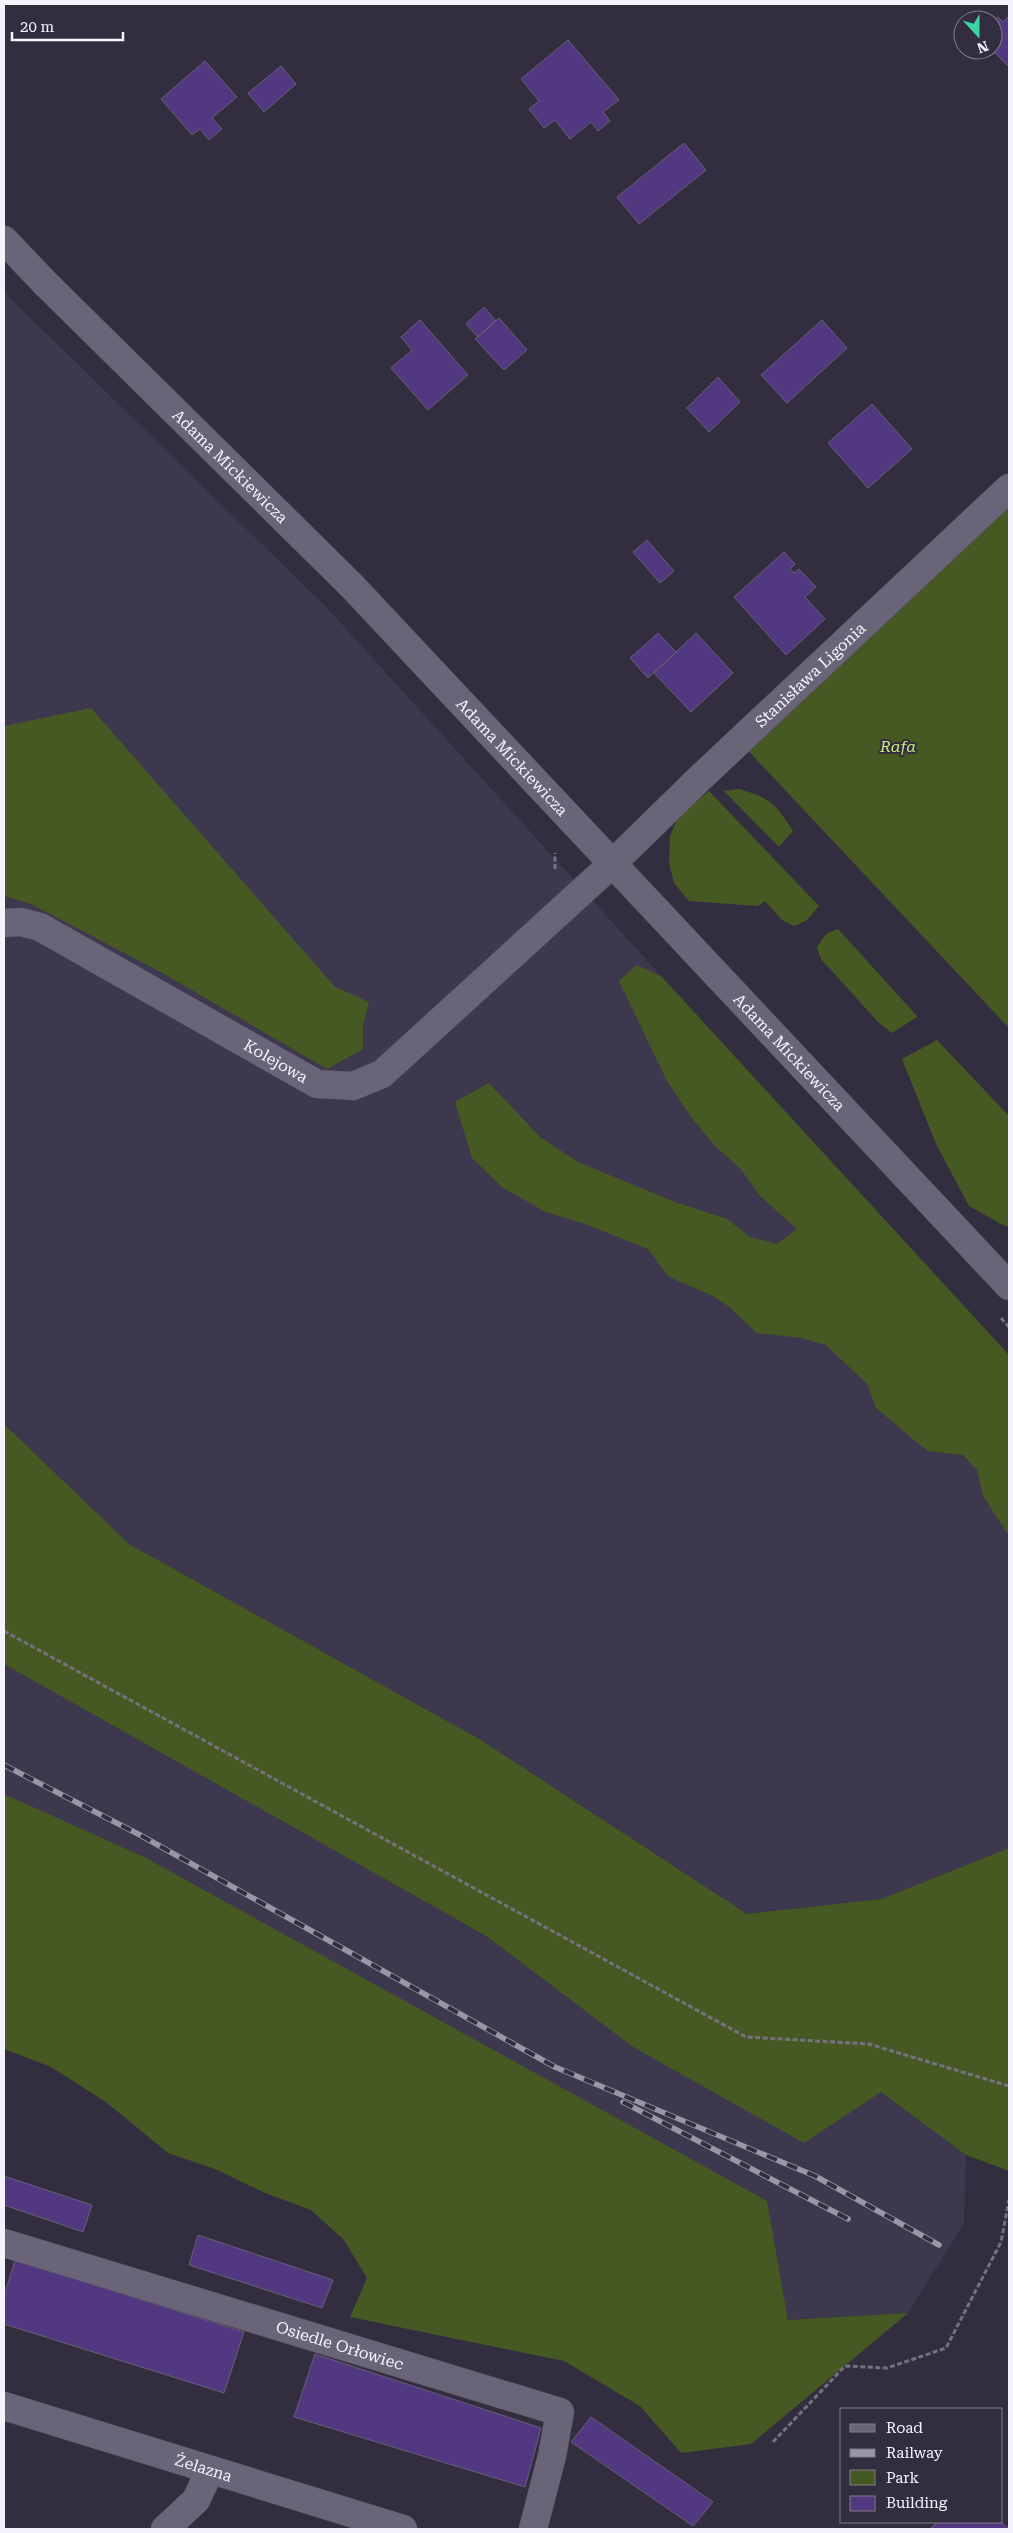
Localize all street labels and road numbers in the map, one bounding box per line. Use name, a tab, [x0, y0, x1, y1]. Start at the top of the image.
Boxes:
street label: Adama Mickiewicza	[169, 405, 292, 528]
street label: Stanisława Ligonia	[751, 618, 870, 731]
street label: Adama Mickiewicza	[452, 694, 572, 820]
street label: Adama Mickiewicza	[729, 990, 849, 1115]
street label: Kolejowa	[240, 1035, 312, 1087]
street label: Osiedle Orłowiec	[274, 2317, 406, 2374]
street label: Żelazna	[173, 2450, 235, 2486]

